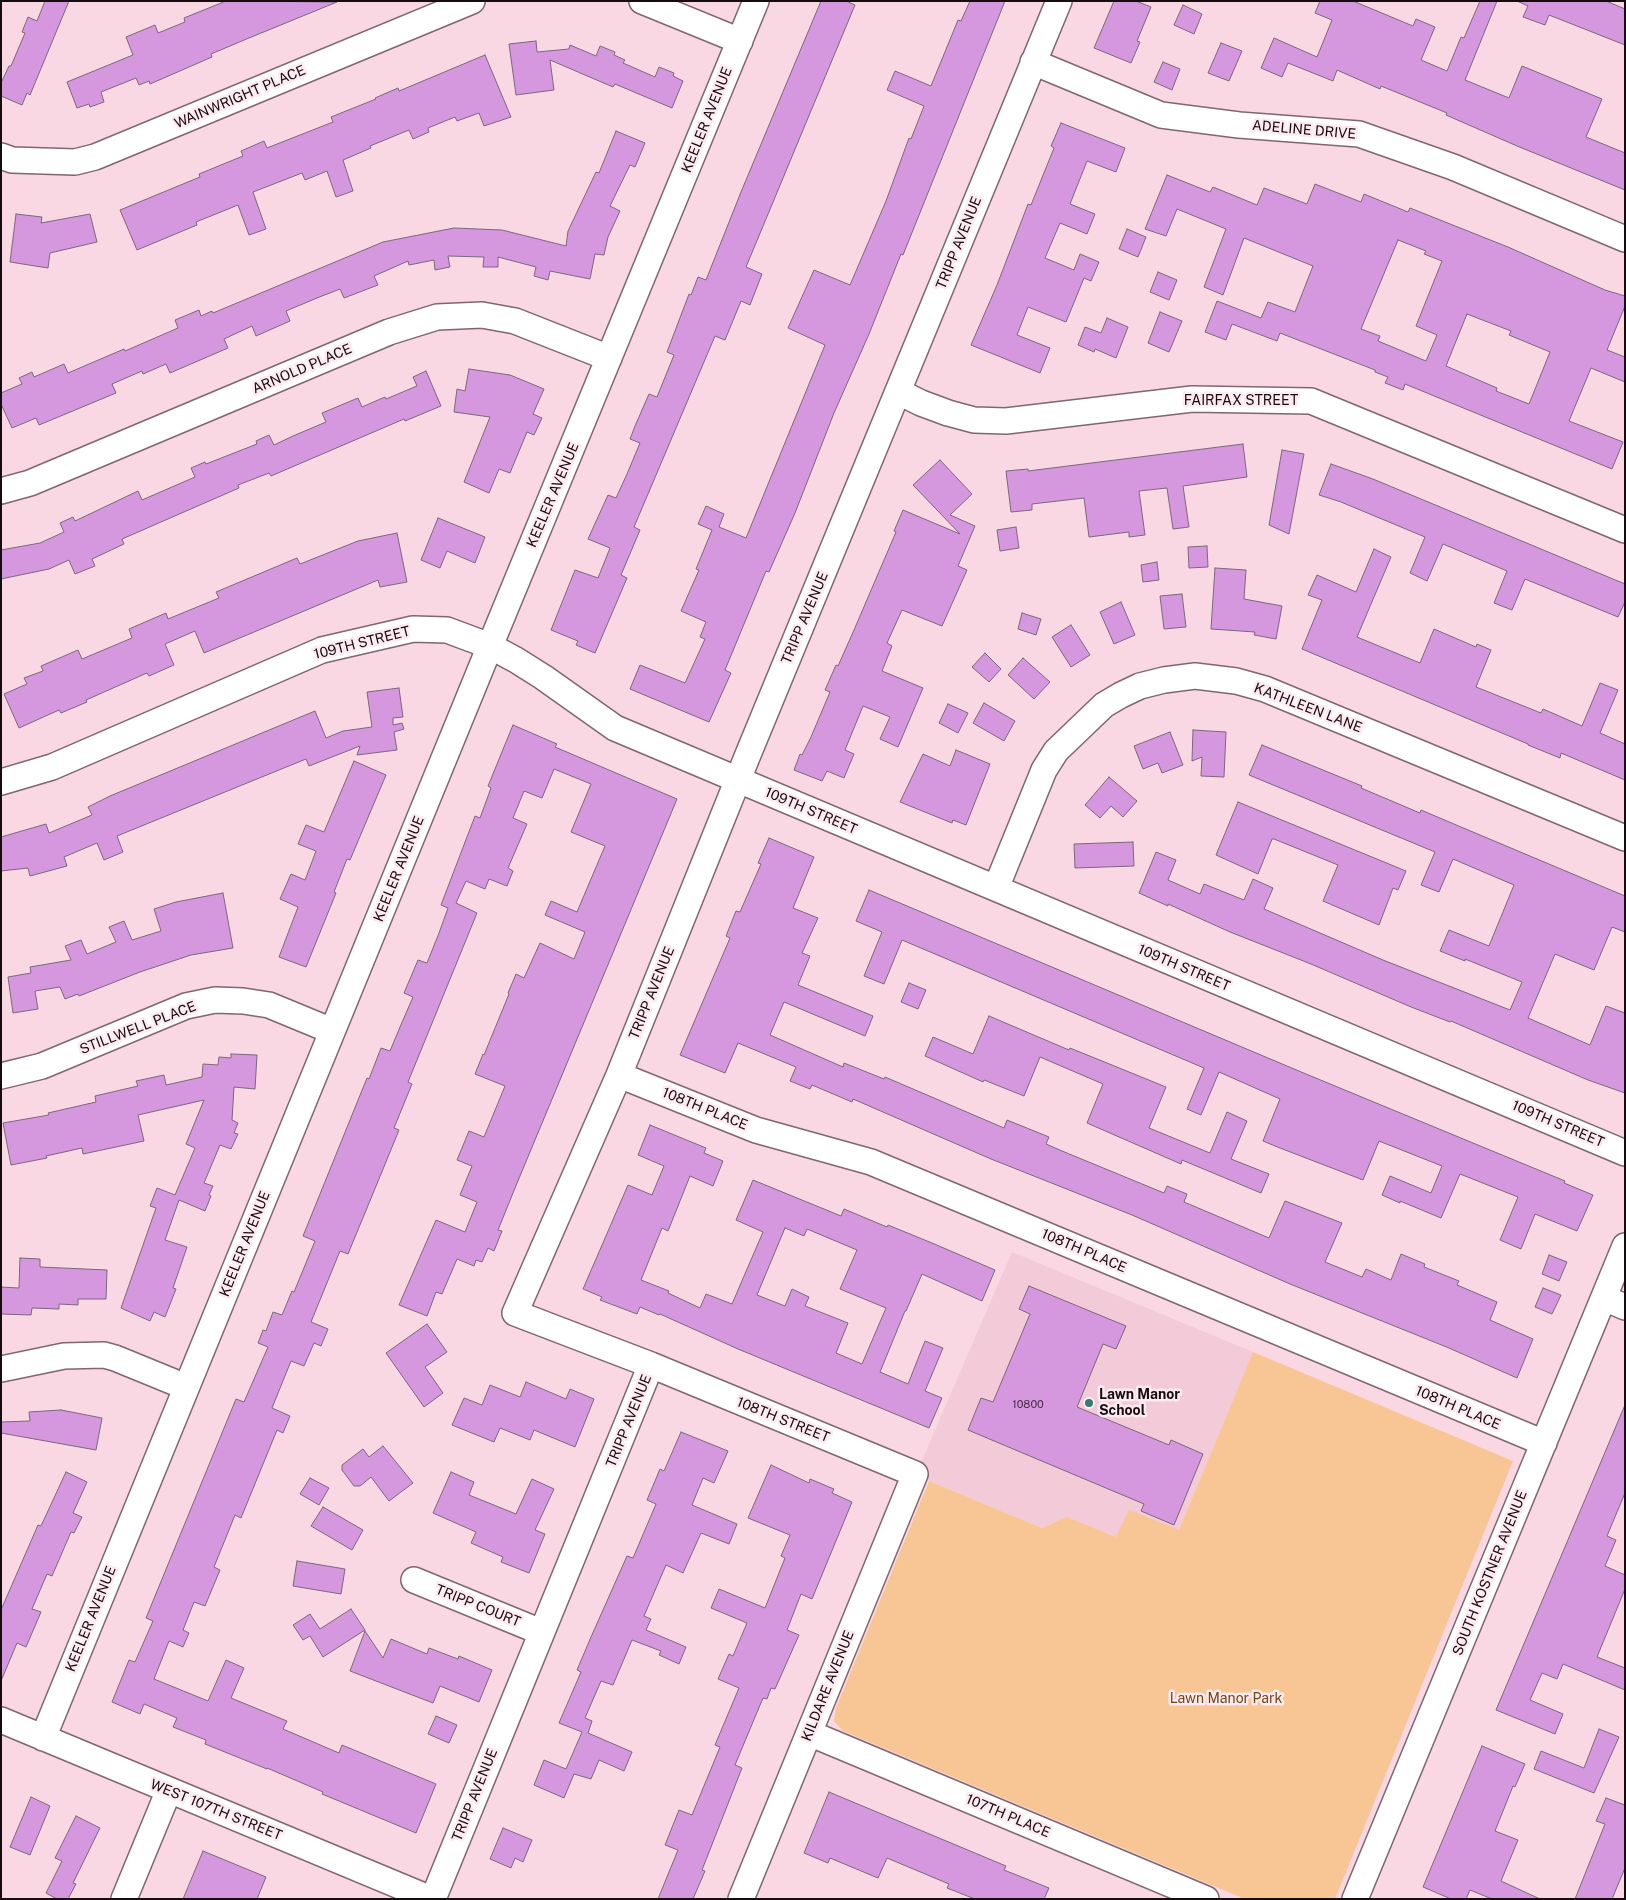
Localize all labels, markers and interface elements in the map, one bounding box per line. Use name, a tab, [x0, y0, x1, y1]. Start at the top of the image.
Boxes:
street label: WAINWRIGHT PLACE	[172, 62, 308, 132]
street label: KEELER AVENUE	[678, 65, 736, 175]
street label: ADELINE DRIVE	[1251, 117, 1357, 143]
street label: TRIPP AVENUE	[933, 194, 985, 292]
street label: ARNOLD PLACE	[250, 340, 354, 398]
street label: FAIRFAX STREET	[1184, 393, 1298, 409]
street label: KEELER AVENUE	[523, 440, 583, 550]
street label: TRIPP AVENUE	[778, 569, 832, 667]
street label: 109TH STREET	[312, 623, 412, 663]
street label: KATHLEEN LANE	[1252, 680, 1364, 736]
street label: 109TH STREET	[762, 784, 860, 838]
street label: KEELER AVENUE	[370, 814, 428, 924]
street label: 109TH STREET	[1135, 941, 1233, 995]
street label: TRIPP AVENUE	[626, 944, 678, 1042]
street label: STILLWELL PLACE	[77, 998, 199, 1058]
street label: 108TH PLACE	[660, 1084, 750, 1134]
street label: 109TH STREET	[1509, 1097, 1607, 1151]
street label: KEELER AVENUE	[216, 1189, 274, 1299]
street label: 108TH PLACE	[1039, 1226, 1129, 1276]
street label: TRIPP AVENUE	[603, 1372, 655, 1470]
street label: 108TH PLACE	[1413, 1383, 1503, 1433]
place label: Lawn Manor School	[1099, 1387, 1180, 1420]
street label: 108TH STREET	[734, 1394, 832, 1446]
marker: Lawn Manor School	[1083, 1397, 1095, 1409]
house number: 10800	[1012, 1398, 1044, 1412]
street label: SOUTH KOSTNER AVENUE	[1449, 1488, 1531, 1658]
street label: KEELER AVENUE	[62, 1564, 120, 1674]
street label: TRIPP COURT	[433, 1581, 523, 1631]
street label: KILDARE AVENUE	[798, 1628, 858, 1744]
park label: Lawn Manor Park	[1170, 1691, 1282, 1707]
street label: TRIPP AVENUE	[449, 1746, 501, 1844]
street label: WEST 107TH STREET	[148, 1776, 284, 1844]
street label: 107TH PLACE	[963, 1791, 1053, 1841]

